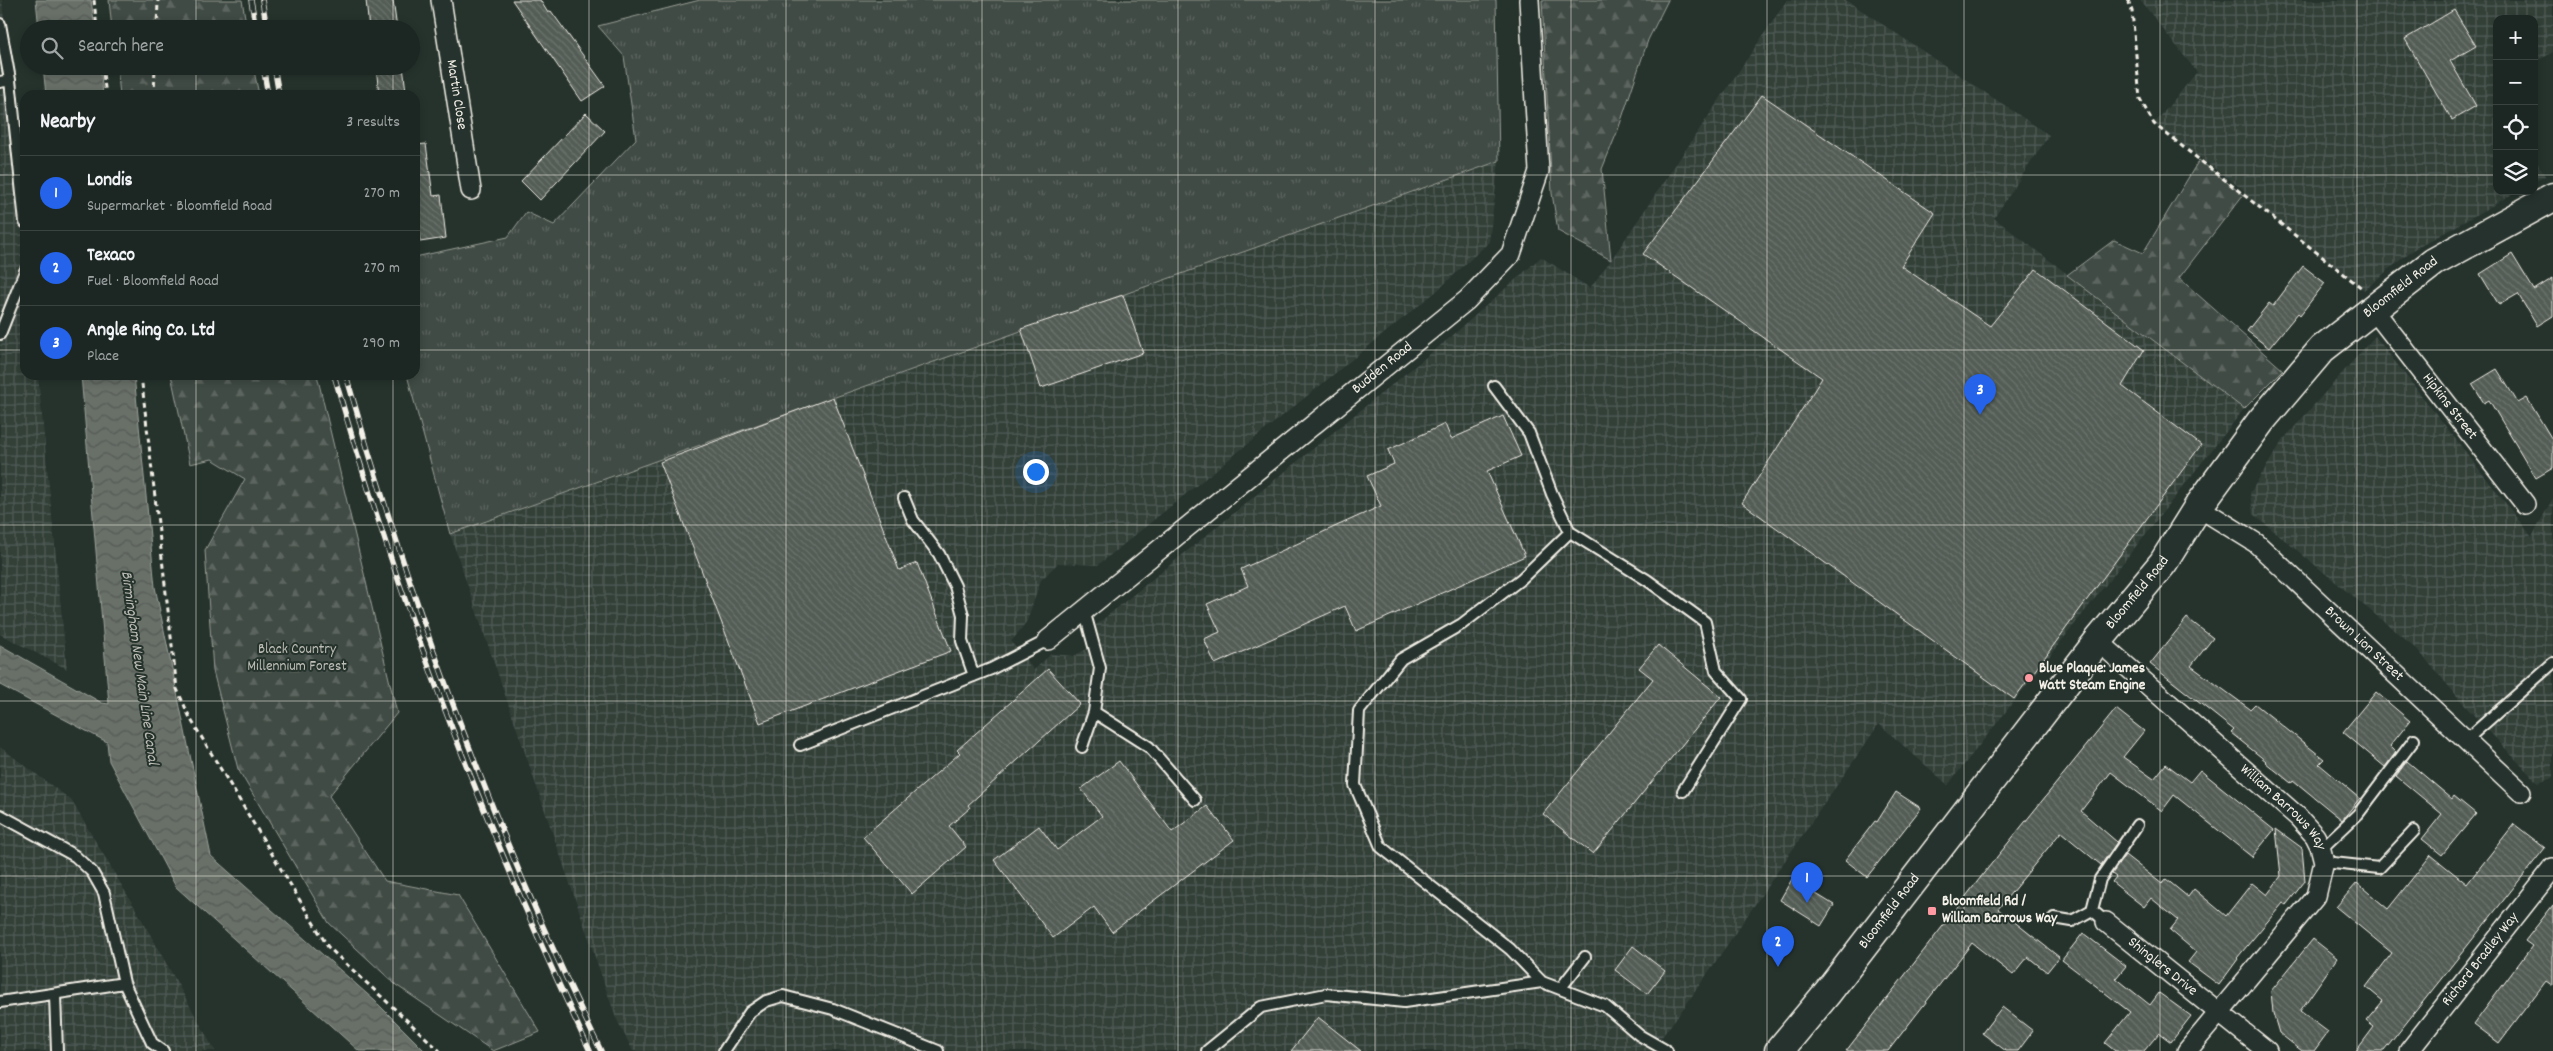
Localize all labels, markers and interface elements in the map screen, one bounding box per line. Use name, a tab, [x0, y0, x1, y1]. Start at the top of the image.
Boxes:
map controls	[2493, 15, 2538, 195]
button: +	[2493, 15, 2538, 60]
search box	[20, 20, 420, 75]
icon: search	[38, 34, 66, 62]
text: Search here	[78, 34, 164, 61]
street label: Martin Close	[440, 58, 472, 132]
button: −	[2493, 60, 2538, 105]
button: locate	[2493, 105, 2538, 150]
text: Nearby	[40, 108, 95, 138]
text: 3 results	[346, 111, 400, 134]
button: layers	[2493, 150, 2538, 195]
text: Londis	[87, 168, 132, 195]
text: 1	[54, 182, 58, 205]
text: 270 m	[364, 182, 400, 205]
text: Supermarket · Bloomfield Road	[87, 195, 272, 218]
text: Texaco	[87, 243, 135, 270]
street label: Bloomfield Road	[2359, 251, 2443, 324]
text: 2	[53, 257, 60, 280]
text: 270 m	[364, 257, 400, 280]
text: Fuel · Bloomfield Road	[87, 270, 219, 293]
text: Angle Ring Co. Ltd	[87, 318, 215, 345]
text: 3	[52, 332, 60, 355]
text: 290 m	[362, 332, 400, 355]
street label: Budden Road	[1347, 337, 1418, 400]
text: Place	[87, 345, 119, 368]
street label: Hipkins Street	[2416, 369, 2483, 445]
pin: 3	[1964, 374, 1996, 415]
your location	[1023, 459, 1049, 485]
street label: Bloomfield Road	[2101, 552, 2176, 635]
water label: Birmingham New Main Line Canal	[114, 569, 164, 768]
street label: Brown Lion Street	[2319, 601, 2409, 687]
park label: Black Country Millennium Forest	[247, 639, 347, 678]
place label: Blue Plaque: James Watt Steam Engine	[2039, 658, 2146, 697]
marker: Blue Plaque: James Watt Steam Engine	[2023, 672, 2035, 684]
street label: William Barrows Way	[2234, 759, 2332, 853]
pin: 1	[1791, 862, 1823, 903]
street label: Bloomfield Road	[1854, 869, 1926, 954]
place label: Bloomfield Rd / William Barrows Way	[1942, 891, 2058, 930]
marker: Bloomfield Rd / William Barrows Way	[1926, 905, 1938, 917]
street label: Richard Bradley Way	[2437, 907, 2525, 1012]
pin: 2	[1762, 926, 1794, 967]
street label: Shinglers Drive	[2122, 932, 2202, 1002]

